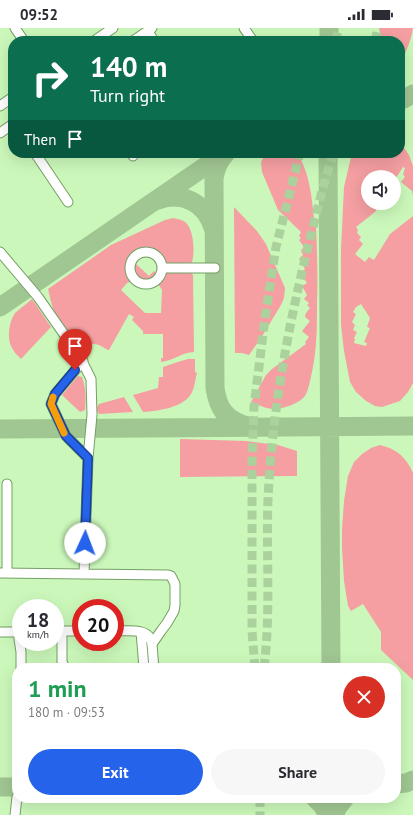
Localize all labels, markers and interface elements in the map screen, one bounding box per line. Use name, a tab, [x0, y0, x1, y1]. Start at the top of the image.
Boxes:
text: 09:52	[20, 5, 58, 24]
text: 140 m	[90, 48, 167, 85]
icon: right	[24, 52, 76, 104]
text: Turn right	[90, 84, 165, 107]
icon: arrive	[64, 128, 86, 150]
text: Then	[24, 130, 56, 149]
map controls	[361, 170, 401, 210]
button: sound	[361, 170, 401, 210]
pin	[58, 329, 92, 370]
icon: arrive	[64, 335, 86, 357]
position arrow	[64, 522, 106, 564]
speed limit sign: 20	[72, 599, 124, 651]
text: 18	[27, 607, 49, 633]
text: km/h	[27, 628, 49, 641]
text: 1 min	[28, 673, 87, 704]
button: close	[343, 676, 385, 718]
text: 180 m · 09:53	[28, 704, 105, 721]
button: Exit	[28, 749, 203, 795]
button: Share	[211, 749, 385, 795]

